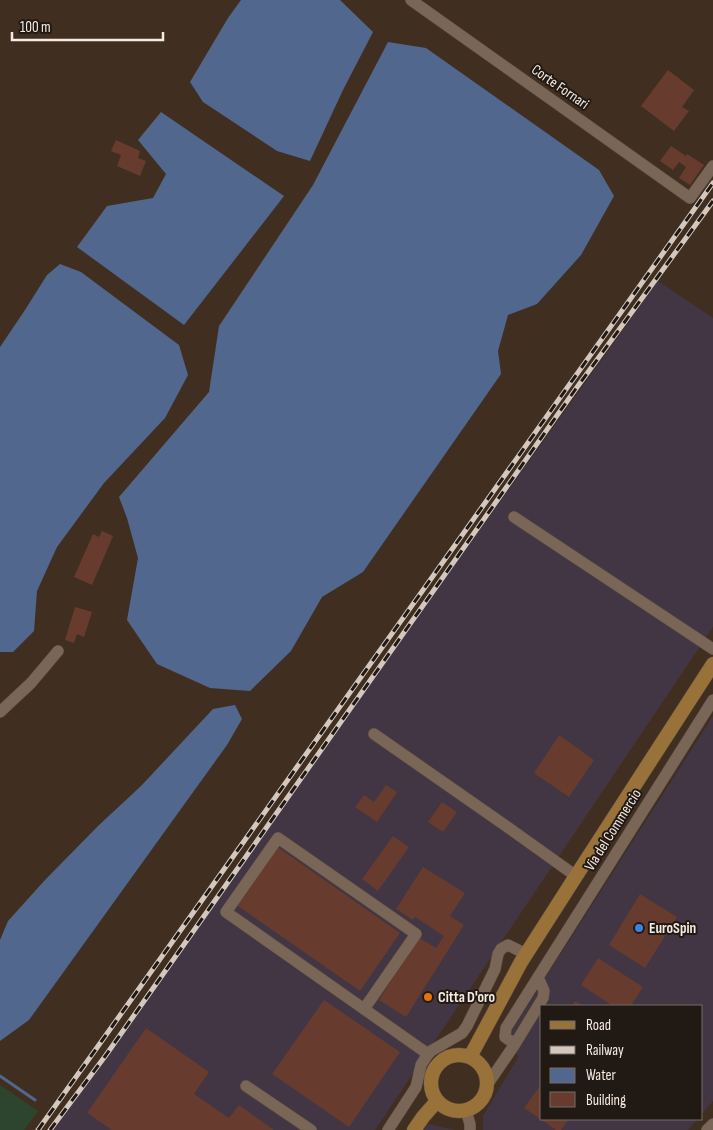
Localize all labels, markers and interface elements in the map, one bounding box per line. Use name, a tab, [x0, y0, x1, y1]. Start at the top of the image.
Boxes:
scale bar	[12, 10, 164, 42]
text: 100 m	[20, 18, 51, 37]
street label: Corte Fornari	[528, 60, 593, 114]
street label: Via del Commercio	[580, 786, 646, 874]
place label: EuroSpin	[649, 919, 696, 938]
marker: EuroSpin	[633, 922, 645, 934]
place label: Citta D'oro	[438, 988, 495, 1007]
marker: Citta D'oro	[422, 991, 434, 1003]
legend	[540, 1005, 703, 1120]
text: Road	[586, 1016, 611, 1035]
text: Railway	[586, 1041, 624, 1060]
text: Water	[586, 1066, 617, 1085]
text: Building	[586, 1091, 626, 1110]

